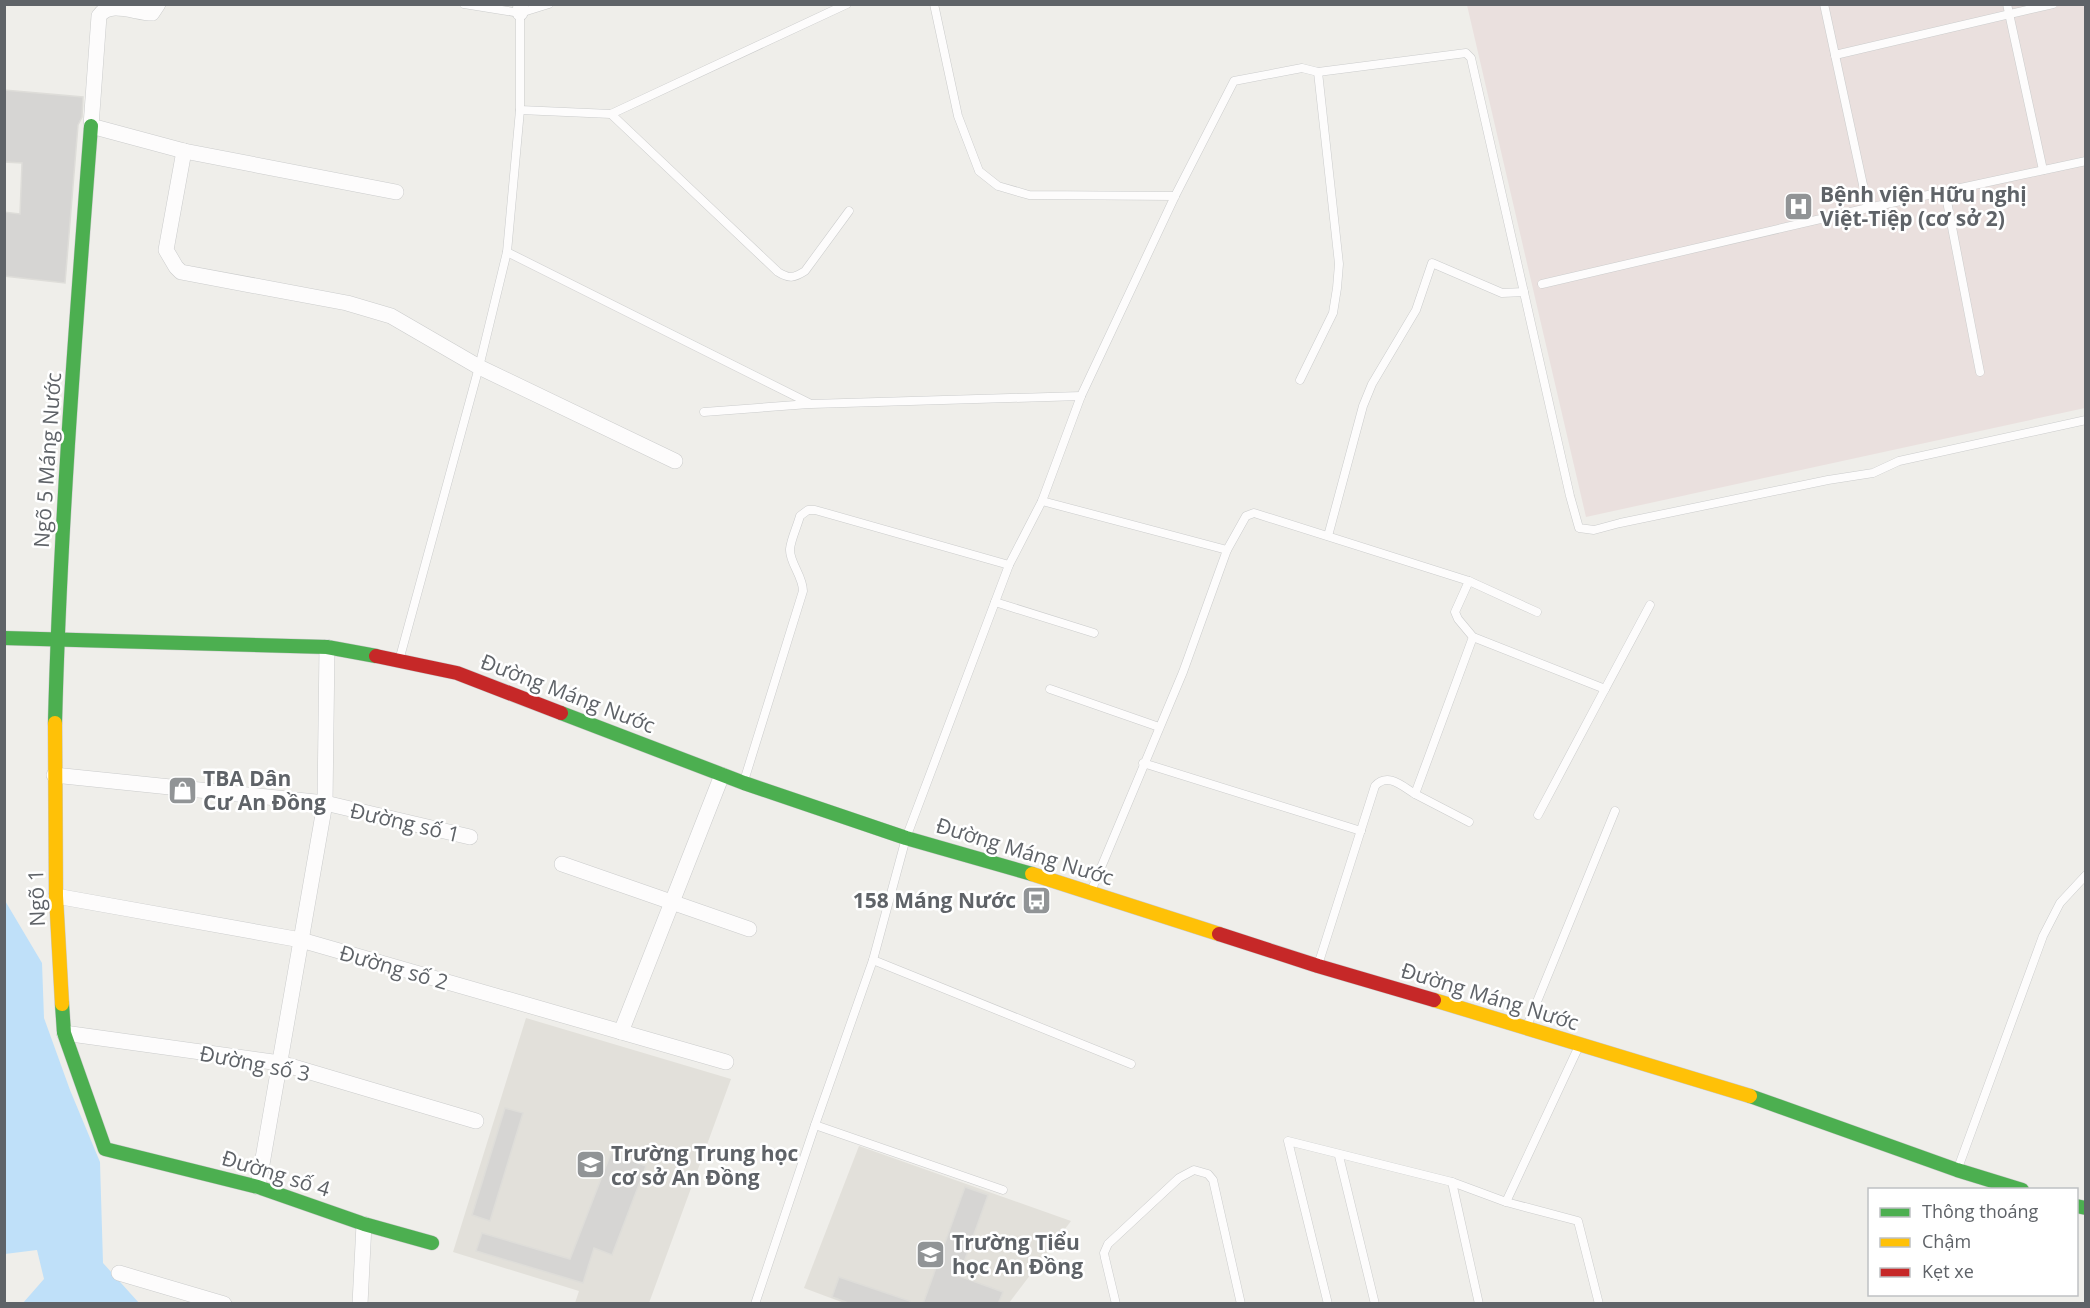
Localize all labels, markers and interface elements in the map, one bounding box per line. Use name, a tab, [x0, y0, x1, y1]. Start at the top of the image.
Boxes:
place label: Bệnh viện Hữu nghị Việt-Tiệp (cơ sở 2)	[1820, 180, 2027, 232]
hospital icon: Bệnh viện Hữu nghị Việt-Tiệp (cơ sở 2)	[1783, 190, 1815, 222]
street label: Ngõ 5 Máng Nước	[27, 371, 67, 549]
street label: Đường Máng Nước	[477, 647, 659, 739]
place label: TBA Dân Cư An Đồng	[203, 764, 326, 816]
shop icon: TBA Dân Cư An Đồng	[166, 774, 198, 806]
street label: Đường số 1	[347, 796, 463, 848]
street label: Đường Máng Nước	[933, 811, 1117, 891]
street label: Ngõ 1	[21, 869, 51, 927]
bus stop icon: 158 Máng Nước	[1021, 884, 1053, 916]
place label: 158 Máng Nước	[853, 886, 1016, 914]
street label: Đường số 2	[336, 938, 452, 996]
street label: Đường Máng Nước	[1398, 956, 1582, 1036]
street label: Đường số 3	[197, 1039, 313, 1087]
place label: Trường Trung học cơ sở An Đồng	[611, 1139, 798, 1191]
street label: Đường số 4	[218, 1143, 334, 1203]
school or university icon: Trường Trung học cơ sở An Đồng	[574, 1149, 606, 1181]
legend	[1868, 1188, 2078, 1296]
text: Thông thoáng	[1922, 1199, 2039, 1223]
place label: Trường Tiểu học An Đồng	[952, 1228, 1083, 1280]
text: Chậm	[1922, 1229, 1971, 1253]
school or university icon: Trường Tiểu học An Đồng	[915, 1238, 947, 1270]
text: Kẹt xe	[1922, 1259, 1974, 1283]

